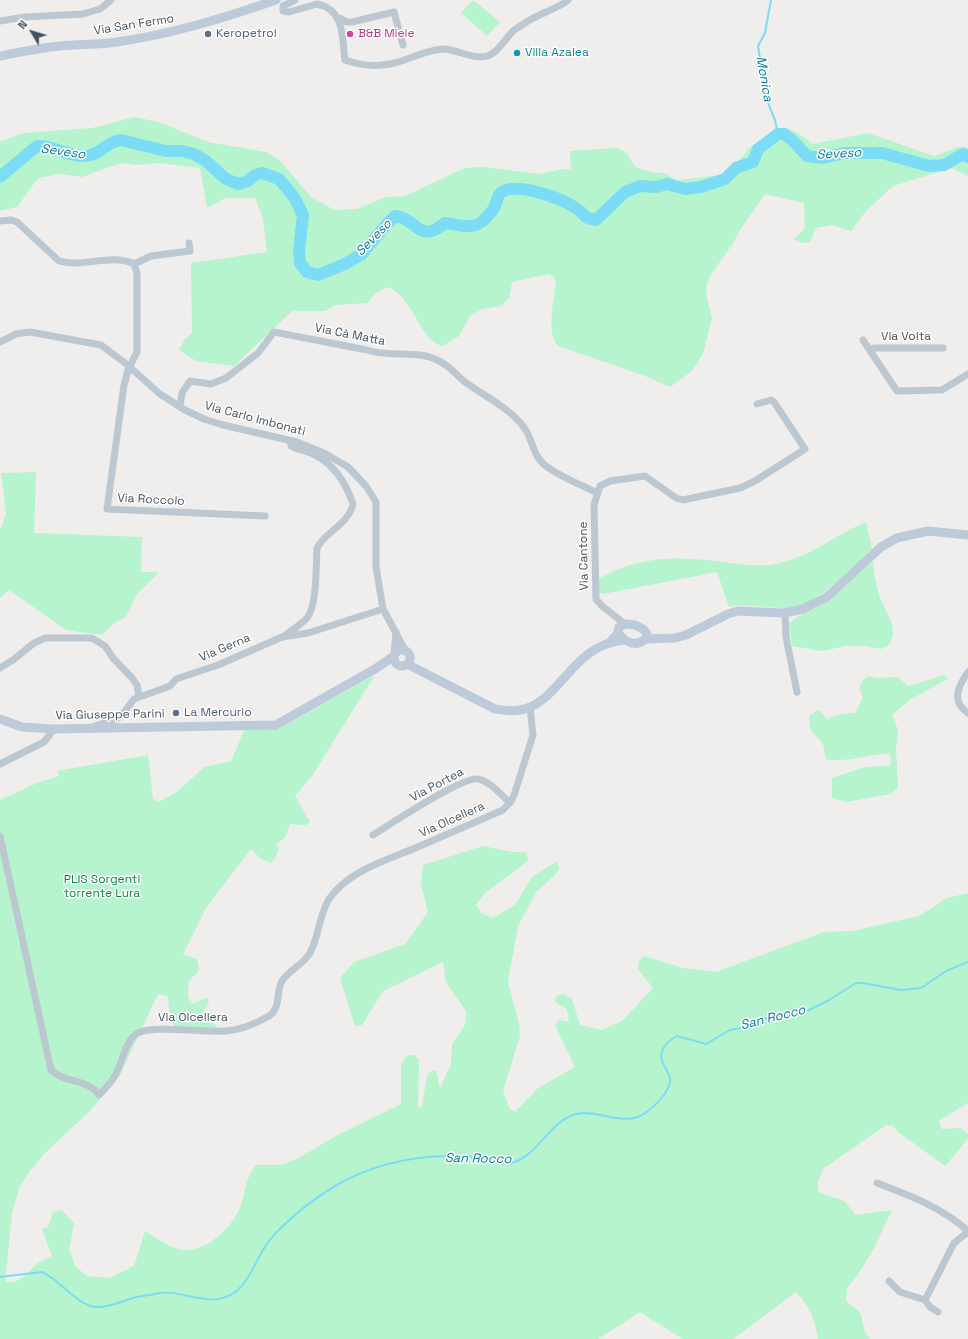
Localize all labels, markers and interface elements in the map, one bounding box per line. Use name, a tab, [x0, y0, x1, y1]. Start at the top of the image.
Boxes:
north arrow	[12, 12, 52, 52]
street label: Via San Fermo	[93, 12, 175, 38]
text: N	[15, 17, 30, 32]
place label: Keropetrol	[216, 27, 277, 41]
place label: B&B Miele	[358, 27, 415, 41]
marker: Keropetrol	[203, 29, 213, 39]
marker: B&B Miele	[345, 29, 355, 39]
place label: Villa Azalea	[525, 46, 589, 60]
marker: Villa Azalea	[512, 48, 522, 58]
water label: Monica	[752, 55, 776, 103]
water label: Seveso	[40, 141, 86, 163]
water label: Seveso	[816, 145, 862, 163]
water label: Seveso	[353, 216, 395, 260]
street label: Via Cà Matta	[313, 321, 387, 349]
street label: Via Volta	[881, 330, 931, 344]
street label: Via Carlo Imbonati	[203, 399, 307, 439]
street label: Via Roccolo	[117, 491, 185, 509]
street label: Via Cantone	[576, 521, 592, 591]
street label: Via Gerna	[197, 631, 253, 665]
place label: La Mercurio	[184, 706, 252, 720]
street label: Via Giuseppe Parini	[55, 707, 165, 723]
marker: La Mercurio	[171, 708, 181, 718]
street label: Via Portea	[408, 765, 466, 805]
street label: Via Olcellera	[417, 799, 487, 841]
park label: PLIS Sorgenti torrente Lura	[64, 873, 140, 901]
water label: San Rocco	[739, 1002, 807, 1034]
street label: Via Olcellera	[158, 1011, 228, 1025]
water label: San Rocco	[445, 1151, 511, 1167]

